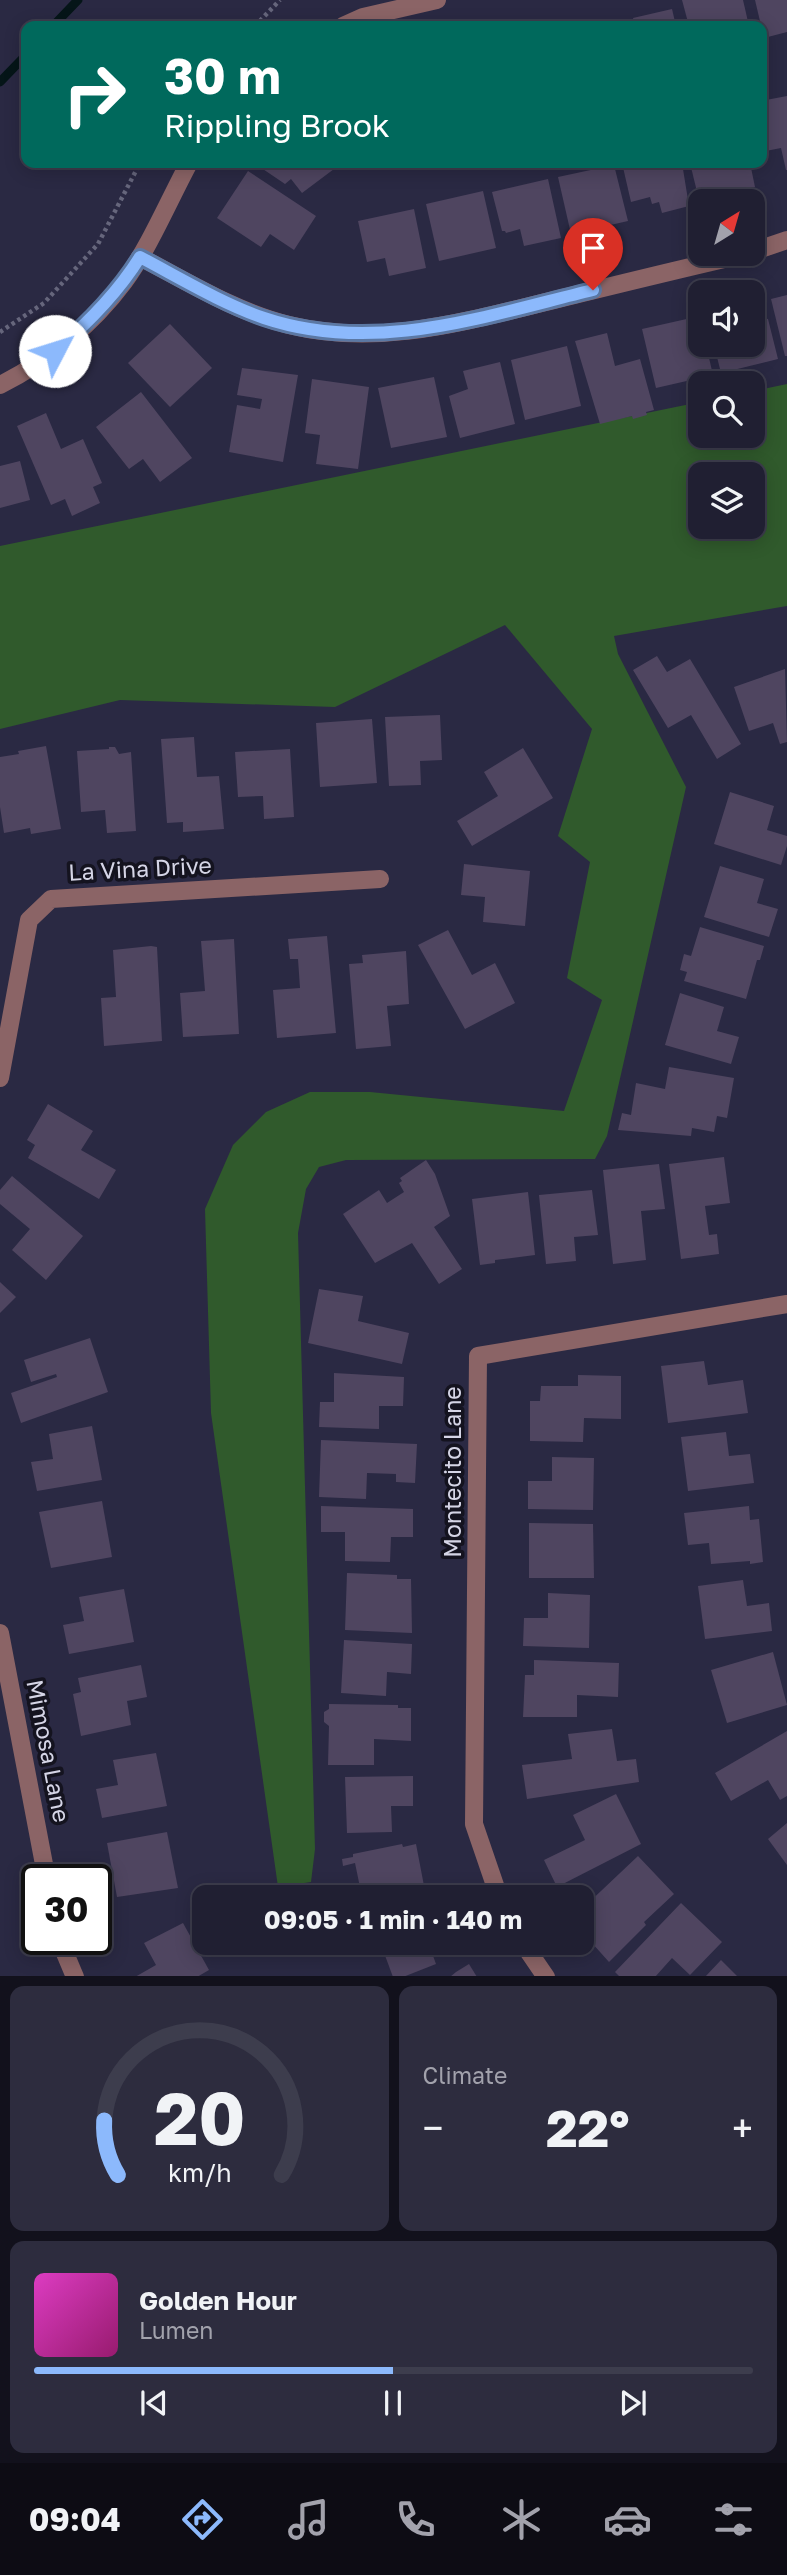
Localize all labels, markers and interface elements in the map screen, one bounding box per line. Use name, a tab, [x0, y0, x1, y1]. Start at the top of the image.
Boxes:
text: 30 m	[164, 46, 281, 105]
icon: right	[49, 49, 140, 140]
text: Rippling Brook	[164, 106, 390, 144]
north arrow	[688, 189, 765, 266]
map controls	[688, 189, 765, 539]
pin	[563, 218, 623, 290]
icon: arrive	[574, 229, 612, 267]
button: sound	[688, 280, 765, 357]
position arrow	[18, 314, 92, 388]
button: search	[688, 371, 765, 448]
button: layers	[688, 462, 765, 539]
street label: La Vina Drive	[68, 850, 212, 886]
street label: Montecito Lane	[438, 1386, 466, 1558]
street label: Mimosa Lane	[21, 1677, 77, 1825]
speed limit sign: 30	[21, 1864, 112, 1955]
text: 09:05 · 1 min · 140 m	[264, 1904, 522, 1935]
text: Climate	[423, 2061, 507, 2089]
text: 20	[153, 2074, 245, 2161]
text: 22°	[546, 2096, 630, 2158]
text: −	[423, 2105, 443, 2150]
text: +	[732, 2105, 753, 2150]
text: km/h	[167, 2156, 231, 2187]
text: Golden Hour	[139, 2285, 297, 2316]
text: Lumen	[139, 2316, 213, 2344]
icon: previous	[135, 2384, 173, 2422]
icon: pause	[374, 2384, 412, 2422]
icon: next	[614, 2384, 652, 2422]
icon: directions	[178, 2495, 227, 2544]
icon: music	[284, 2495, 333, 2544]
icon: phone	[391, 2495, 440, 2544]
icon: climate	[497, 2495, 546, 2544]
icon: car	[603, 2495, 652, 2544]
icon: filters	[709, 2495, 758, 2544]
text: 09:04	[29, 2500, 121, 2538]

